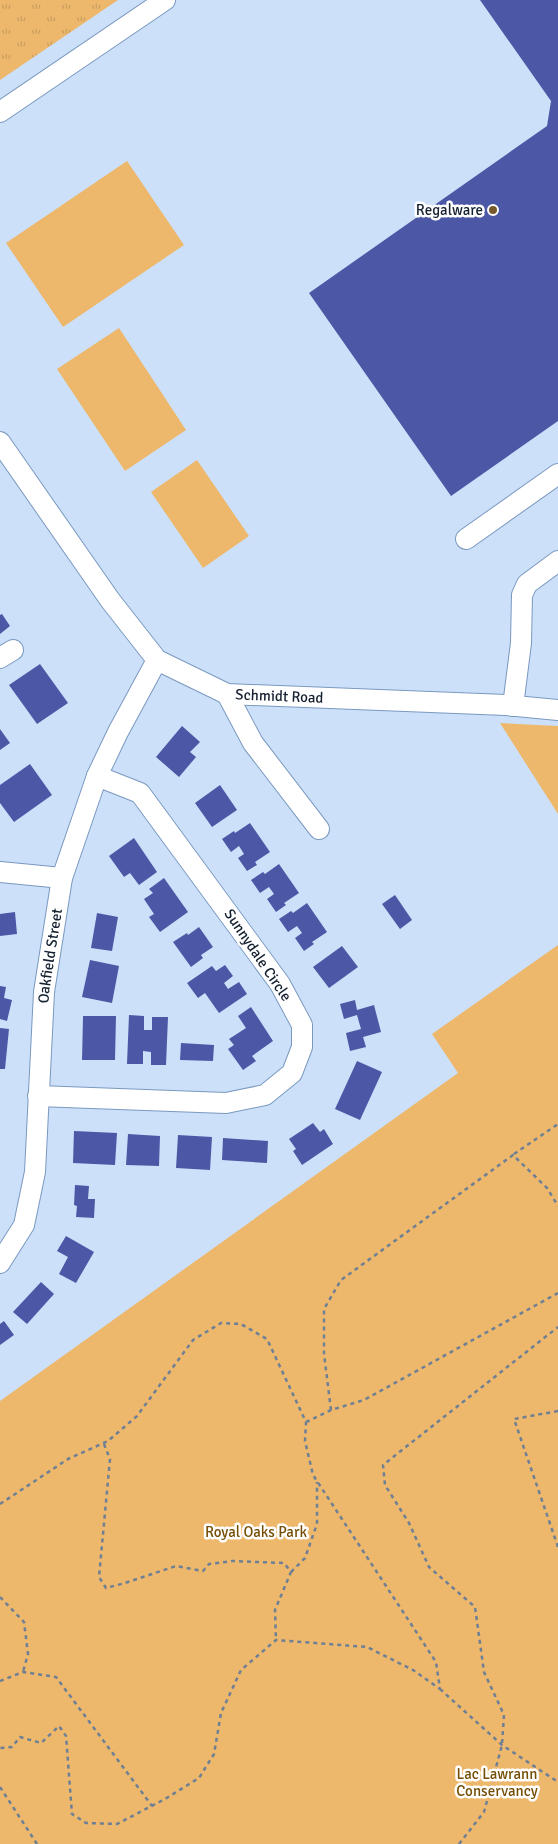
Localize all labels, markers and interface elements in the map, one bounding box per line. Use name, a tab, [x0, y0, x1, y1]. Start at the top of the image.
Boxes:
place label: Regalware	[416, 201, 483, 219]
marker: Regalware	[487, 204, 499, 216]
street label: Schmidt Road	[235, 685, 324, 707]
street label: Sunnydale Circle	[221, 905, 295, 1005]
street label: Oakfield Street	[34, 907, 66, 1004]
park label: Royal Oaks Park	[205, 1523, 307, 1541]
park label: Lac Lawrann Conservancy	[456, 1765, 538, 1800]

